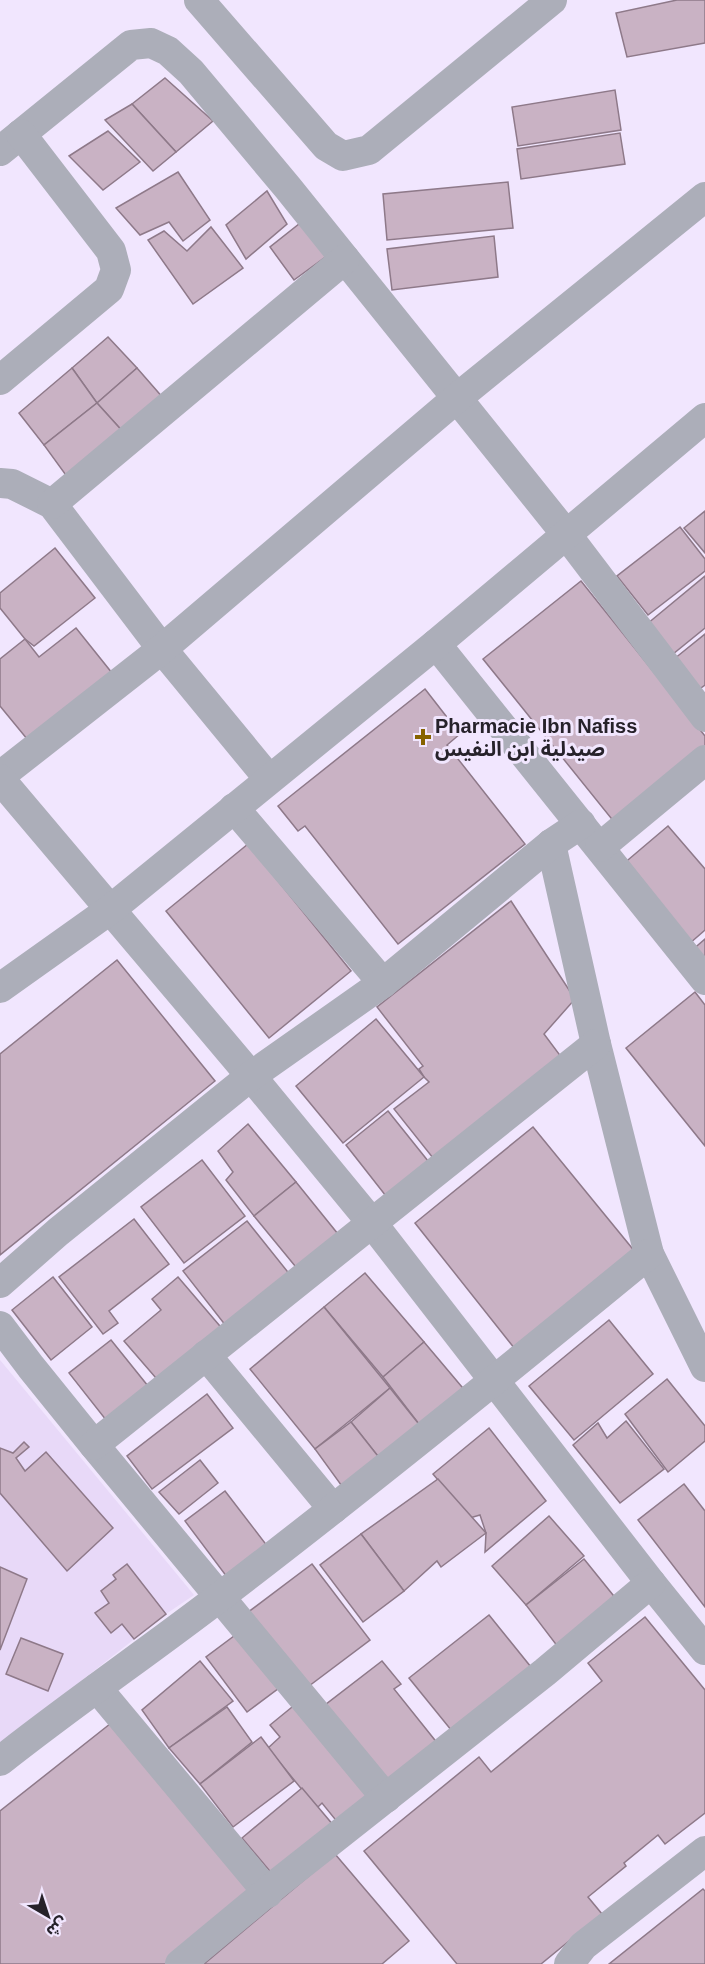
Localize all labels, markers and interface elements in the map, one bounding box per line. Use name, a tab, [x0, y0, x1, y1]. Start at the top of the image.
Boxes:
place label: Pharmacie Ibn Nafiss صيدلية ابن النفيس	[435, 715, 637, 761]
marker: Pharmacie Ibn Nafiss صيدلية ابن النفيس	[416, 730, 430, 744]
north arrow	[18, 1886, 78, 1946]
text: ش	[43, 1913, 71, 1941]

